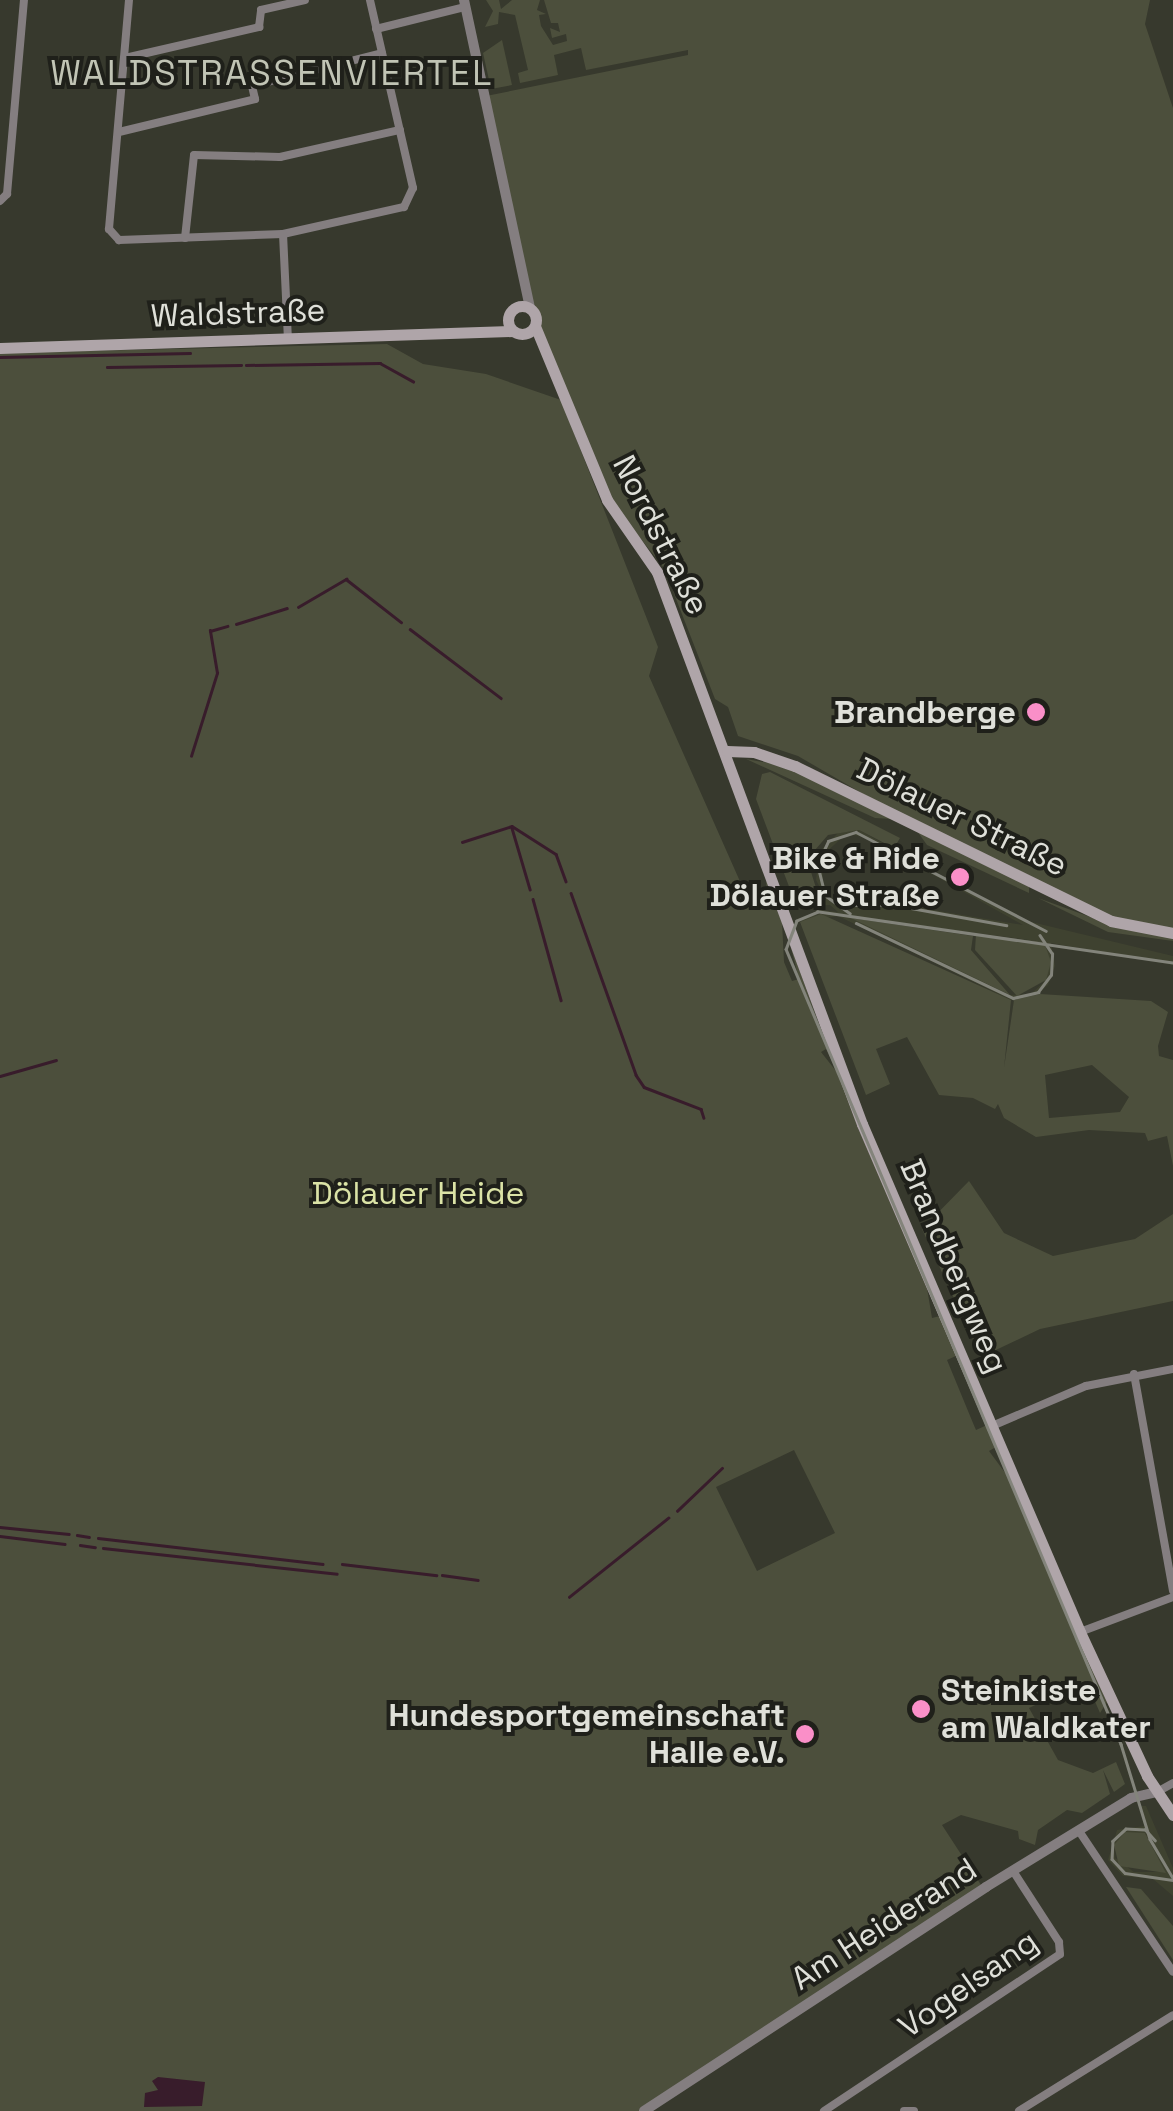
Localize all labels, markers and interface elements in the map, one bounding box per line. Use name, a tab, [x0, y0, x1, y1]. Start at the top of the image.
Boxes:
district label: WALDSTRASSENVIERTEL	[50, 52, 494, 94]
street label: Waldstraße	[150, 291, 326, 335]
street label: Nordstraße	[605, 449, 717, 621]
place label: Brandberge	[834, 693, 1016, 731]
marker: Brandberge	[1025, 701, 1047, 723]
street label: Dölauer Straße	[851, 750, 1073, 884]
place label: Bike & Ride Dölauer Straße	[710, 840, 940, 915]
marker: Bike & Ride Dölauer Straße	[949, 866, 971, 888]
street label: Brandbergweg	[892, 1154, 1016, 1378]
park label: Dölauer Heide	[312, 1174, 524, 1212]
place label: Steinkiste am Waldkater	[941, 1672, 1151, 1747]
place label: Hundesportgemeinschaft Halle e.V.	[389, 1697, 785, 1772]
marker: Steinkiste am Waldkater	[910, 1698, 932, 1720]
marker: Hundesportgemeinschaft Halle e.V.	[794, 1723, 816, 1745]
street label: Am Heiderand	[784, 1850, 984, 1998]
street label: Vogelsang	[891, 1922, 1045, 2046]

